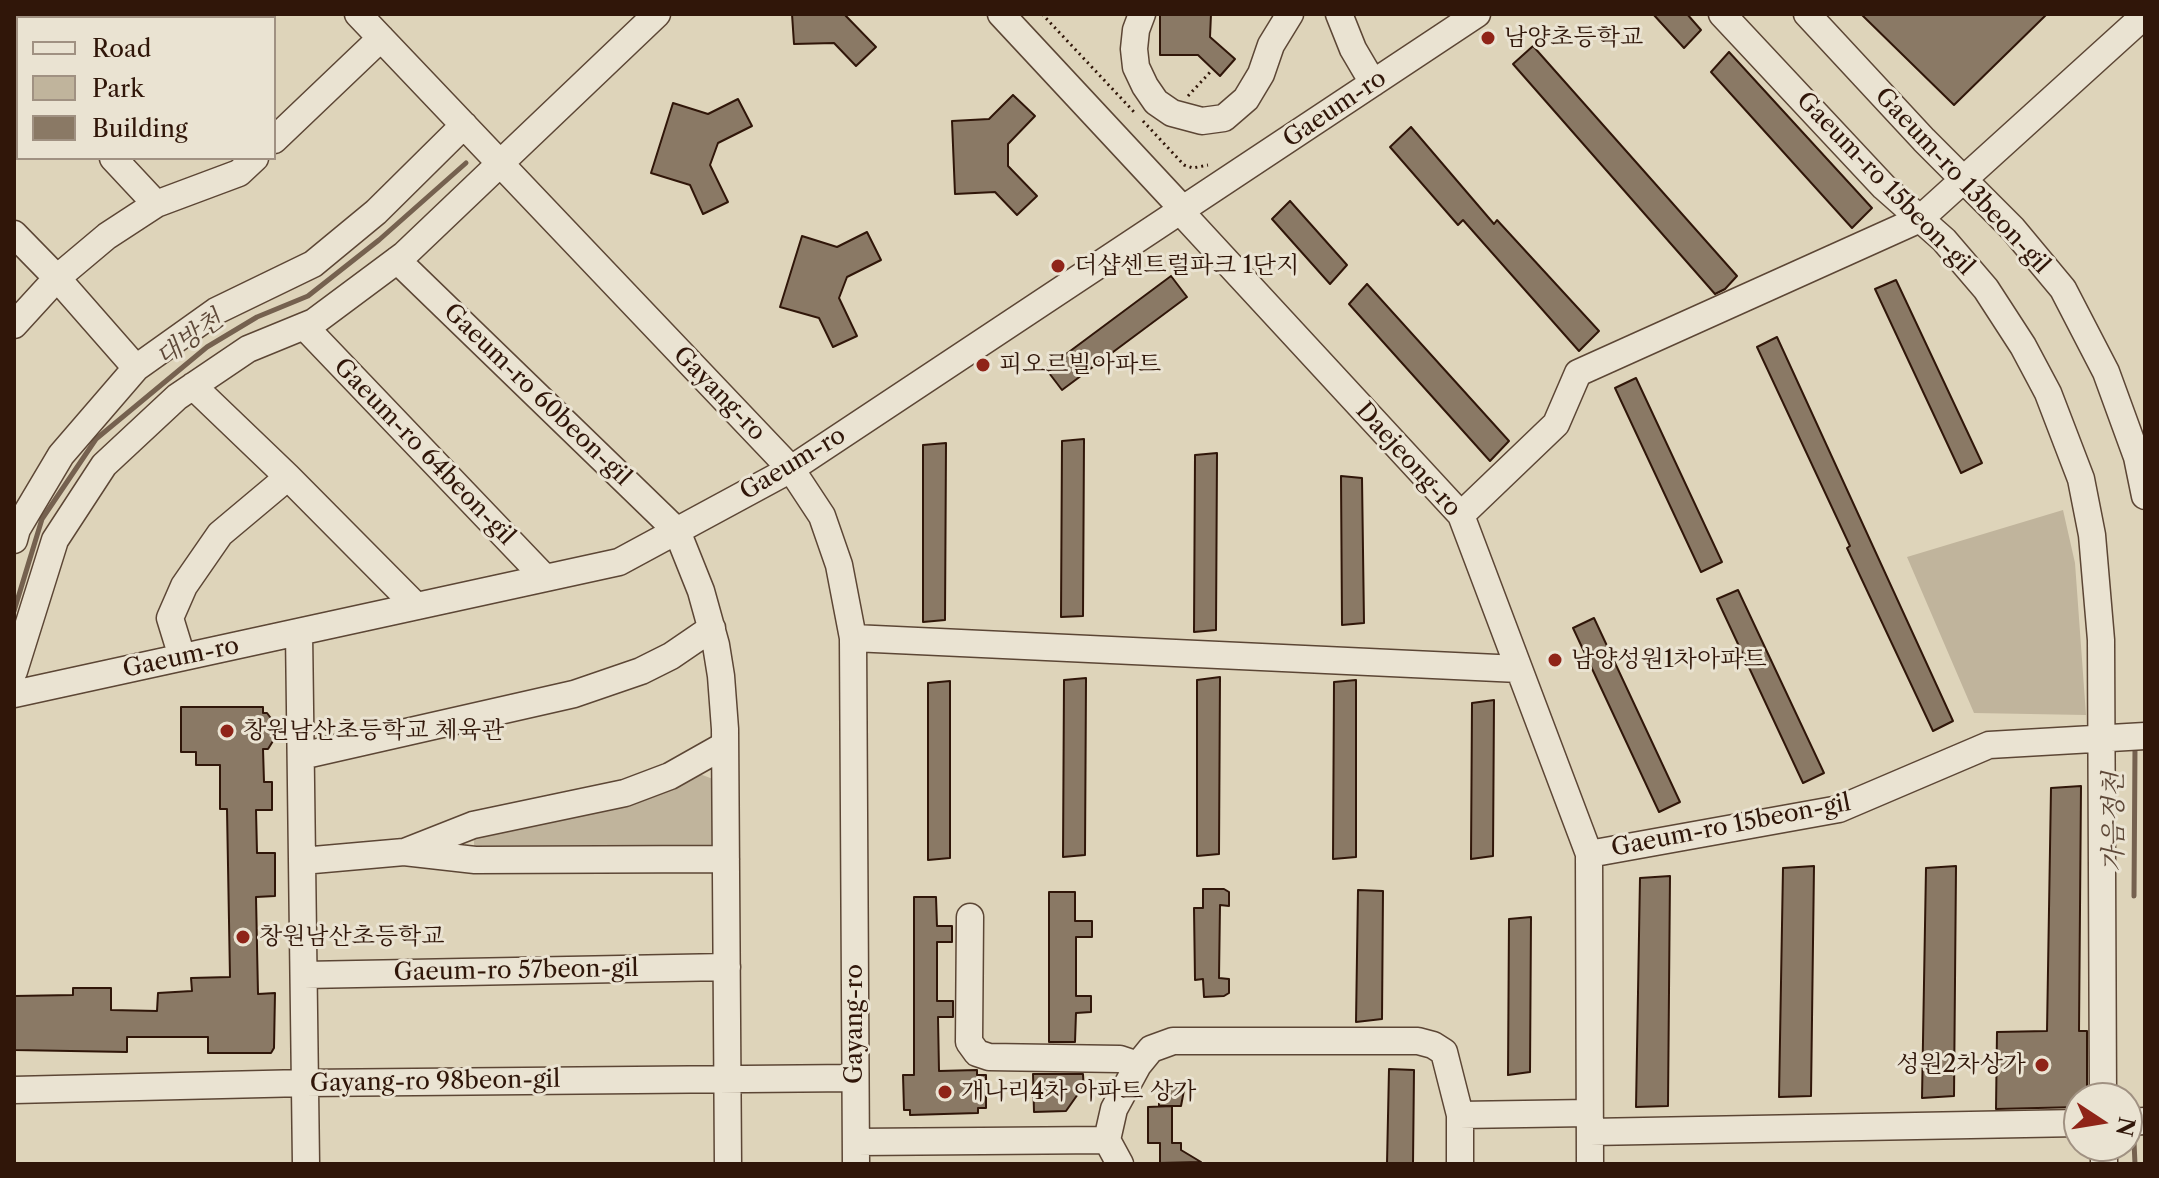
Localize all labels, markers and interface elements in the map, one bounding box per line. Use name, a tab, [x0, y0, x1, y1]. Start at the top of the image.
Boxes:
legend	[16, 16, 276, 160]
place label: 남양초등학교	[1504, 24, 1643, 52]
marker: 남양초등학교	[1479, 29, 1497, 47]
text: Road	[92, 34, 151, 63]
street label: Gaeum-ro	[1278, 64, 1392, 154]
text: Park	[92, 74, 144, 103]
street label: Gaeum-ro 13beon-gil	[1868, 82, 2056, 280]
street label: Gaeum-ro 15beon-gil	[1790, 86, 1980, 282]
text: Building	[92, 114, 188, 143]
place label: 더샵센트럴파크 1단지	[1074, 252, 1299, 280]
marker: 더샵센트럴파크 1단지	[1049, 257, 1067, 275]
street label: Gaeum-ro 60beon-gil	[437, 298, 637, 492]
water label: 대방천	[150, 304, 230, 374]
street label: Gayang-ro	[667, 341, 771, 447]
place label: 피오르빌아파트	[999, 351, 1161, 379]
street label: Gaeum-ro 64beon-gil	[327, 353, 521, 551]
marker: 피오르빌아파트	[974, 356, 992, 374]
street label: Daejeong-ro	[1349, 397, 1467, 523]
street label: Gaeum-ro	[735, 421, 851, 507]
street label: Gaeum-ro	[120, 632, 242, 684]
place label: 남양성원1차아파트	[1571, 646, 1767, 674]
marker: 남양성원1차아파트	[1546, 651, 1564, 669]
place label: 창원남산초등학교 체육관	[243, 717, 504, 745]
marker: 창원남산초등학교 체육관	[218, 722, 236, 740]
water label: 가음정천	[2098, 772, 2130, 872]
street label: Gaeum-ro 15beon-gil	[1609, 789, 1853, 863]
place label: 창원남산초등학교	[259, 923, 444, 951]
marker: 창원남산초등학교	[234, 928, 252, 946]
street label: Gaeum-ro 57beon-gil	[393, 954, 639, 988]
street label: Gayang-ro	[841, 964, 869, 1084]
place label: 성원2차상가	[1896, 1051, 2026, 1079]
marker: 성원2차상가	[2033, 1056, 2051, 1074]
street label: Gayang-ro 98beon-gil	[310, 1065, 560, 1099]
place label: 개나리4차 아파트 상가	[961, 1078, 1196, 1106]
north arrow	[2063, 1082, 2143, 1162]
marker: 개나리4차 아파트 상가	[936, 1083, 954, 1101]
text: N	[2110, 1115, 2140, 1139]

